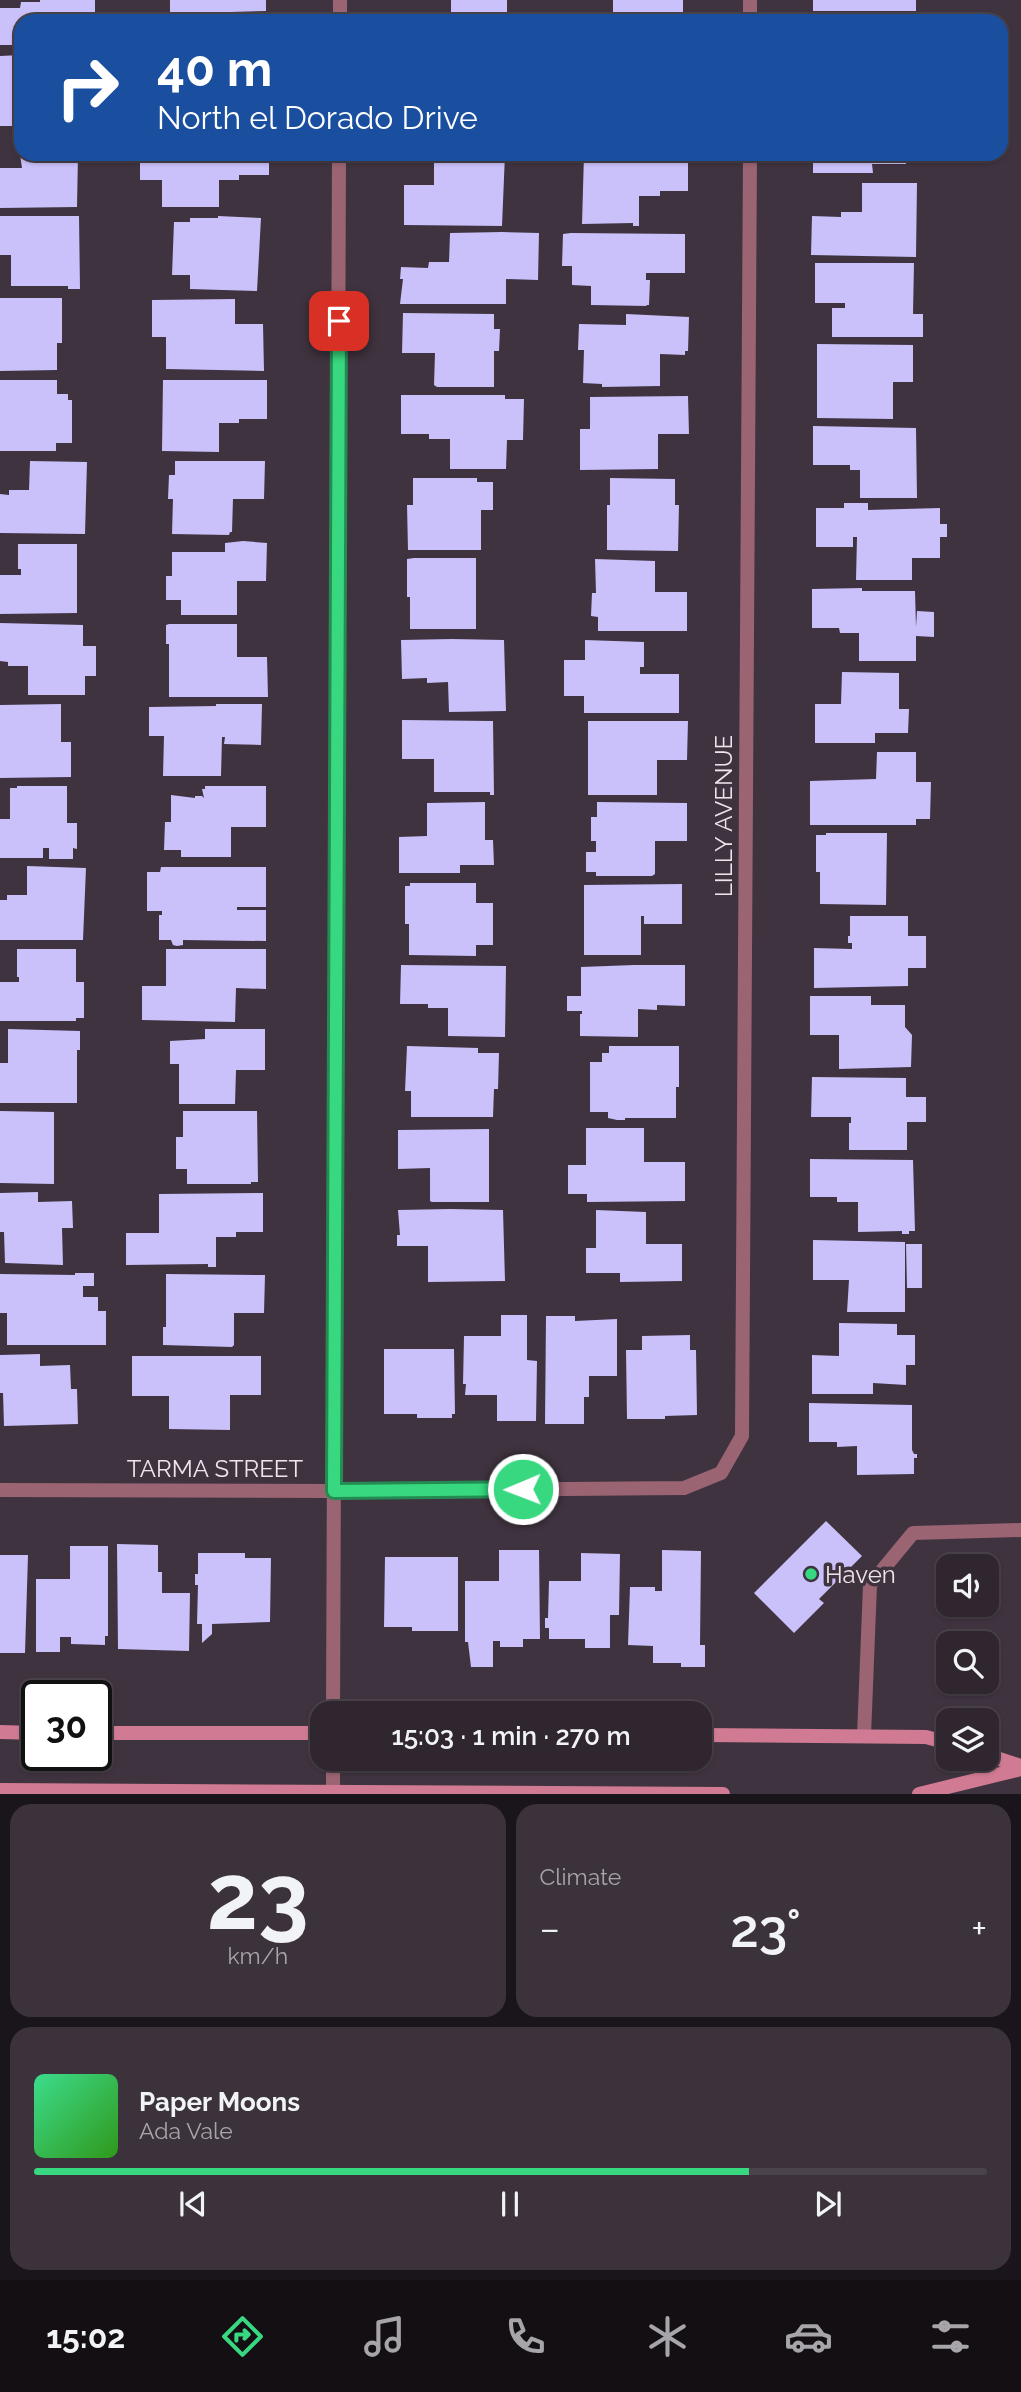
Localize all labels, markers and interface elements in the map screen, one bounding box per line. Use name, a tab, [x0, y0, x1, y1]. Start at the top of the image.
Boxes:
text: 40 m	[157, 40, 272, 97]
icon: right	[42, 42, 133, 133]
text: North el Dorado Drive	[157, 99, 478, 136]
pin	[309, 291, 369, 351]
icon: arrive	[320, 302, 358, 340]
street label: LILLY AVENUE	[709, 735, 738, 897]
position arrow	[486, 1452, 560, 1526]
street label: TARMA STREET	[127, 1454, 303, 1483]
map controls	[936, 1554, 999, 1771]
button: sound	[936, 1554, 999, 1617]
place label: Haven	[825, 1560, 896, 1589]
marker: Haven	[803, 1566, 819, 1582]
button: search	[936, 1631, 999, 1694]
speed limit sign: 30	[21, 1680, 112, 1771]
button: layers	[936, 1708, 999, 1771]
text: 15:03 · 1 min · 270 m	[392, 1721, 630, 1751]
text: 23	[207, 1843, 309, 1950]
text: Climate	[540, 1863, 621, 1890]
text: 23°	[730, 1898, 801, 1959]
text: −	[540, 1906, 560, 1951]
text: +	[971, 1906, 987, 1951]
text: km/h	[227, 1942, 288, 1969]
text: Paper Moons	[139, 2087, 300, 2117]
text: Ada Vale	[139, 2117, 233, 2144]
icon: previous	[174, 2185, 212, 2223]
icon: pause	[491, 2185, 529, 2223]
icon: next	[809, 2185, 847, 2223]
icon: directions	[218, 2312, 267, 2361]
icon: music	[360, 2312, 409, 2361]
icon: phone	[501, 2312, 550, 2361]
icon: climate	[643, 2312, 692, 2361]
icon: car	[784, 2312, 833, 2361]
icon: filters	[926, 2312, 975, 2361]
text: 15:02	[46, 2318, 125, 2355]

